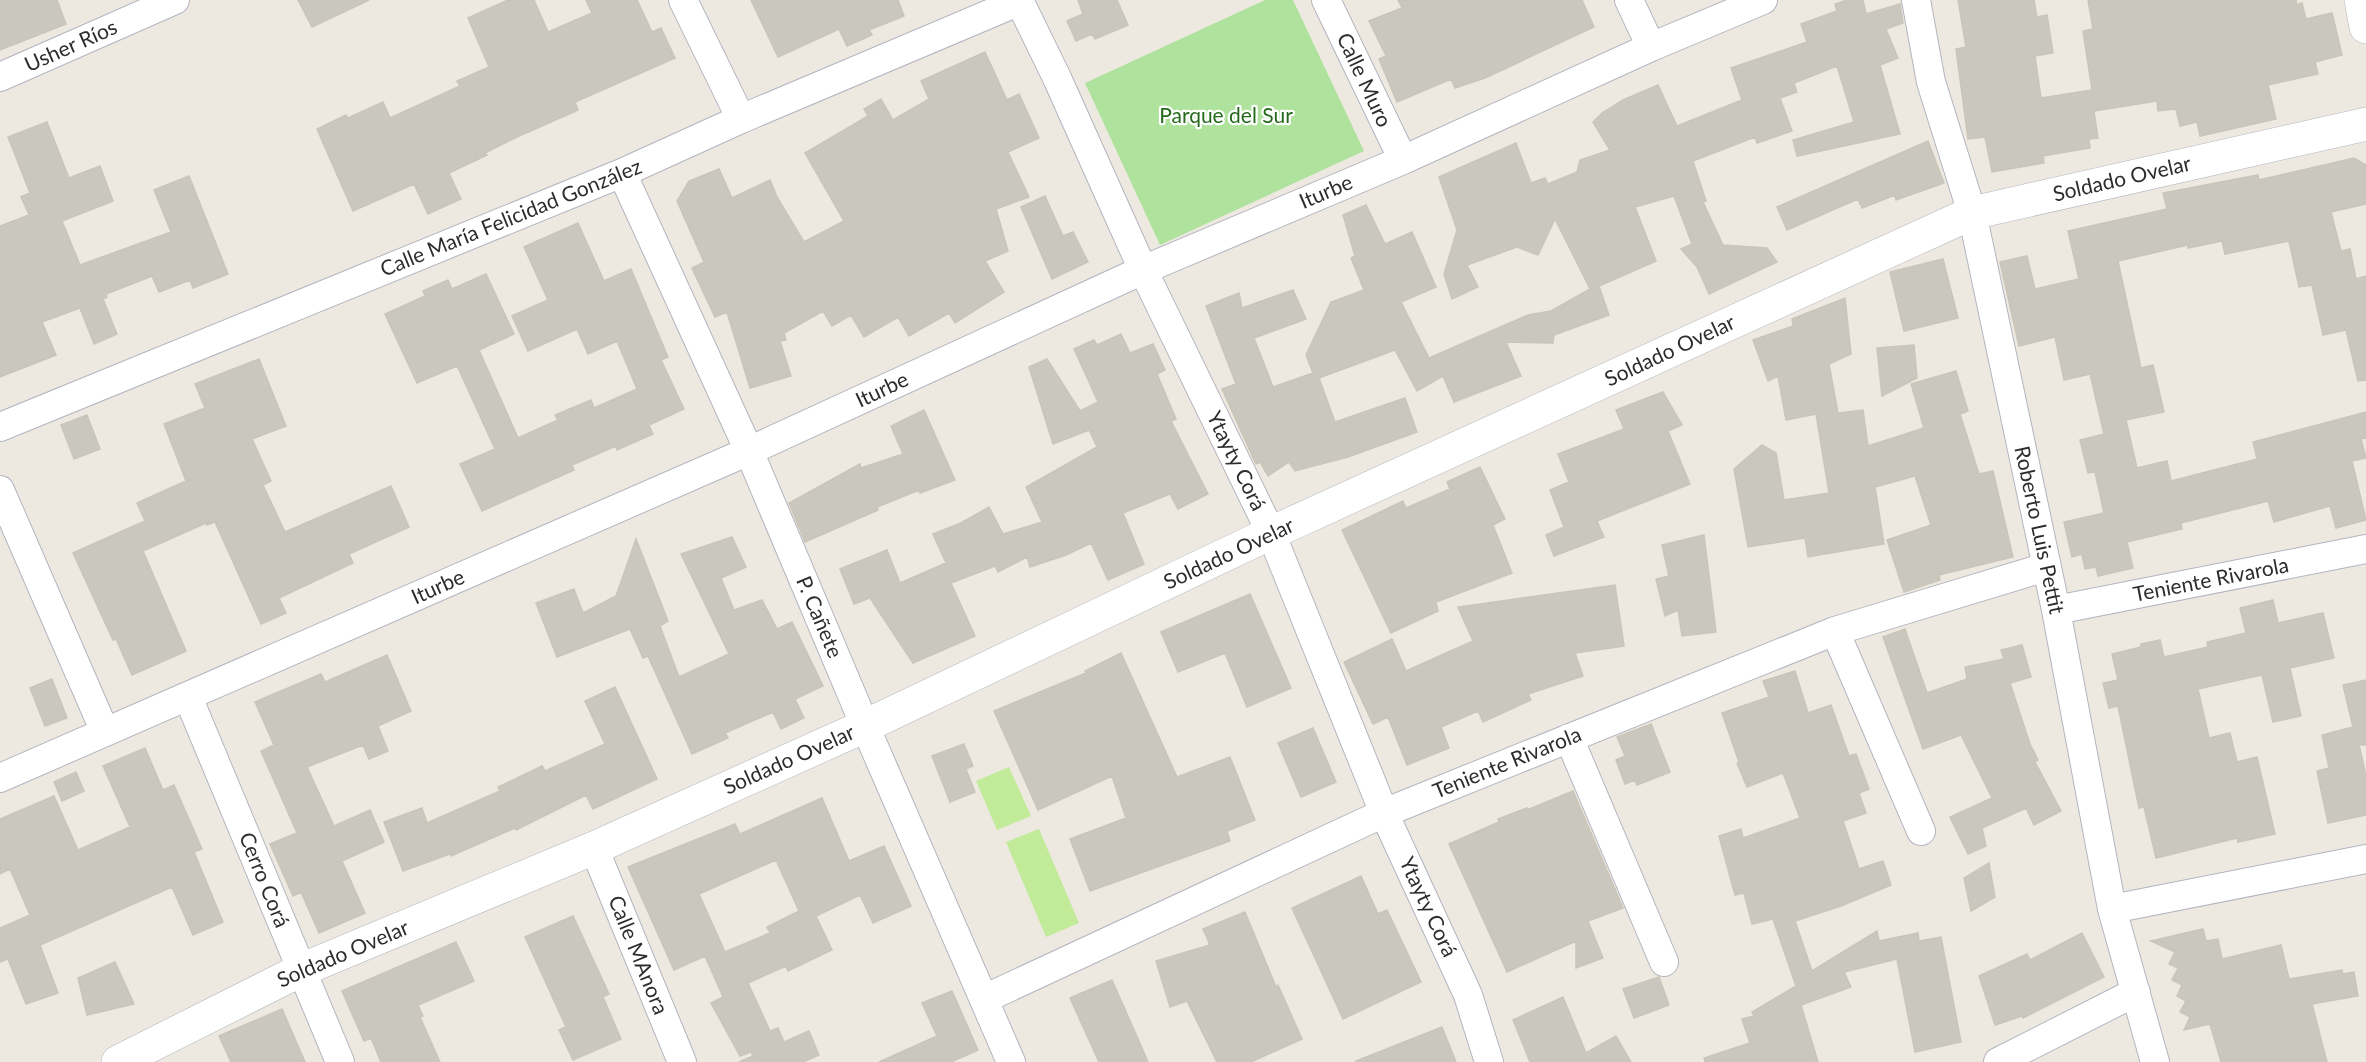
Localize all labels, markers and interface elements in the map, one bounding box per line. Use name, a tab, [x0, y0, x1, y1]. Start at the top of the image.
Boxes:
street label: Usher Ríos	[20, 13, 120, 76]
street label: Calle Muro	[1333, 28, 1398, 130]
park label: Parque del Sur	[1159, 102, 1293, 127]
street label: Soldado Ovelar	[2050, 149, 2193, 206]
street label: Calle María Felicidad González	[376, 153, 645, 281]
street label: Iturbe	[1295, 168, 1356, 213]
street label: Soldado Ovelar	[1600, 308, 1739, 391]
street label: Iturbe	[851, 366, 912, 412]
street label: Ytayty Corá	[1203, 407, 1272, 514]
street label: Roberto Luis Pettit	[2010, 443, 2071, 616]
street label: Soldado Ovelar	[1159, 511, 1298, 594]
street label: Teniente Rivarola	[2131, 551, 2291, 606]
street label: Iturbe	[407, 563, 468, 608]
street label: P. Cañete	[792, 572, 849, 661]
street label: Soldado Ovelar	[719, 718, 858, 799]
street label: Teniente Rivarola	[1429, 720, 1584, 803]
street label: Cerro Corá	[235, 828, 296, 931]
street label: Ytayty Corá	[1395, 852, 1463, 960]
street label: Calle MAnora	[604, 891, 675, 1018]
street label: Soldado Ovelar	[273, 913, 412, 992]

